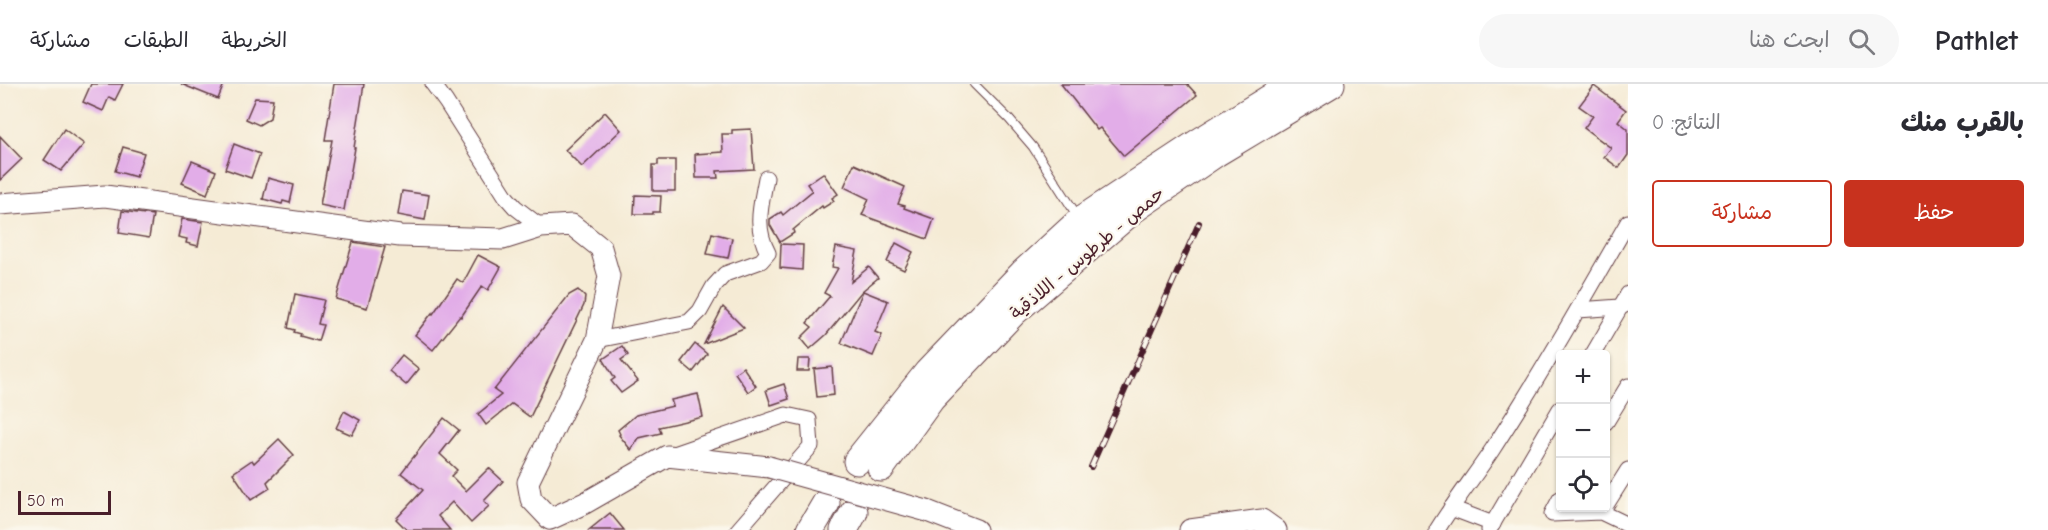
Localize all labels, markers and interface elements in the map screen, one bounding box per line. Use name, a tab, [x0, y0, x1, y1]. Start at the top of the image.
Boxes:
search box	[1479, 14, 1899, 68]
icon: search	[1845, 25, 1878, 58]
text: Pathlet	[1935, 25, 2018, 57]
text: ابحث هنا	[1749, 27, 1830, 53]
text: مشاركة	[30, 28, 91, 52]
text: الطبقات	[124, 28, 189, 52]
text: الخريطة	[222, 28, 287, 52]
text: بالقرب منك	[1901, 108, 2024, 138]
text: النتائج: 0	[1652, 111, 1721, 134]
button: مشاركة	[1652, 180, 1832, 247]
button: حفظ	[1844, 180, 2024, 247]
street label: حمص - طرطوس - اللاذقية	[1006, 183, 1169, 324]
map controls	[1556, 350, 1610, 512]
button: +	[1556, 350, 1610, 404]
button: −	[1556, 404, 1610, 458]
button: locate	[1556, 458, 1610, 512]
scale bar	[18, 488, 111, 516]
text: 50 m	[27, 492, 64, 510]

